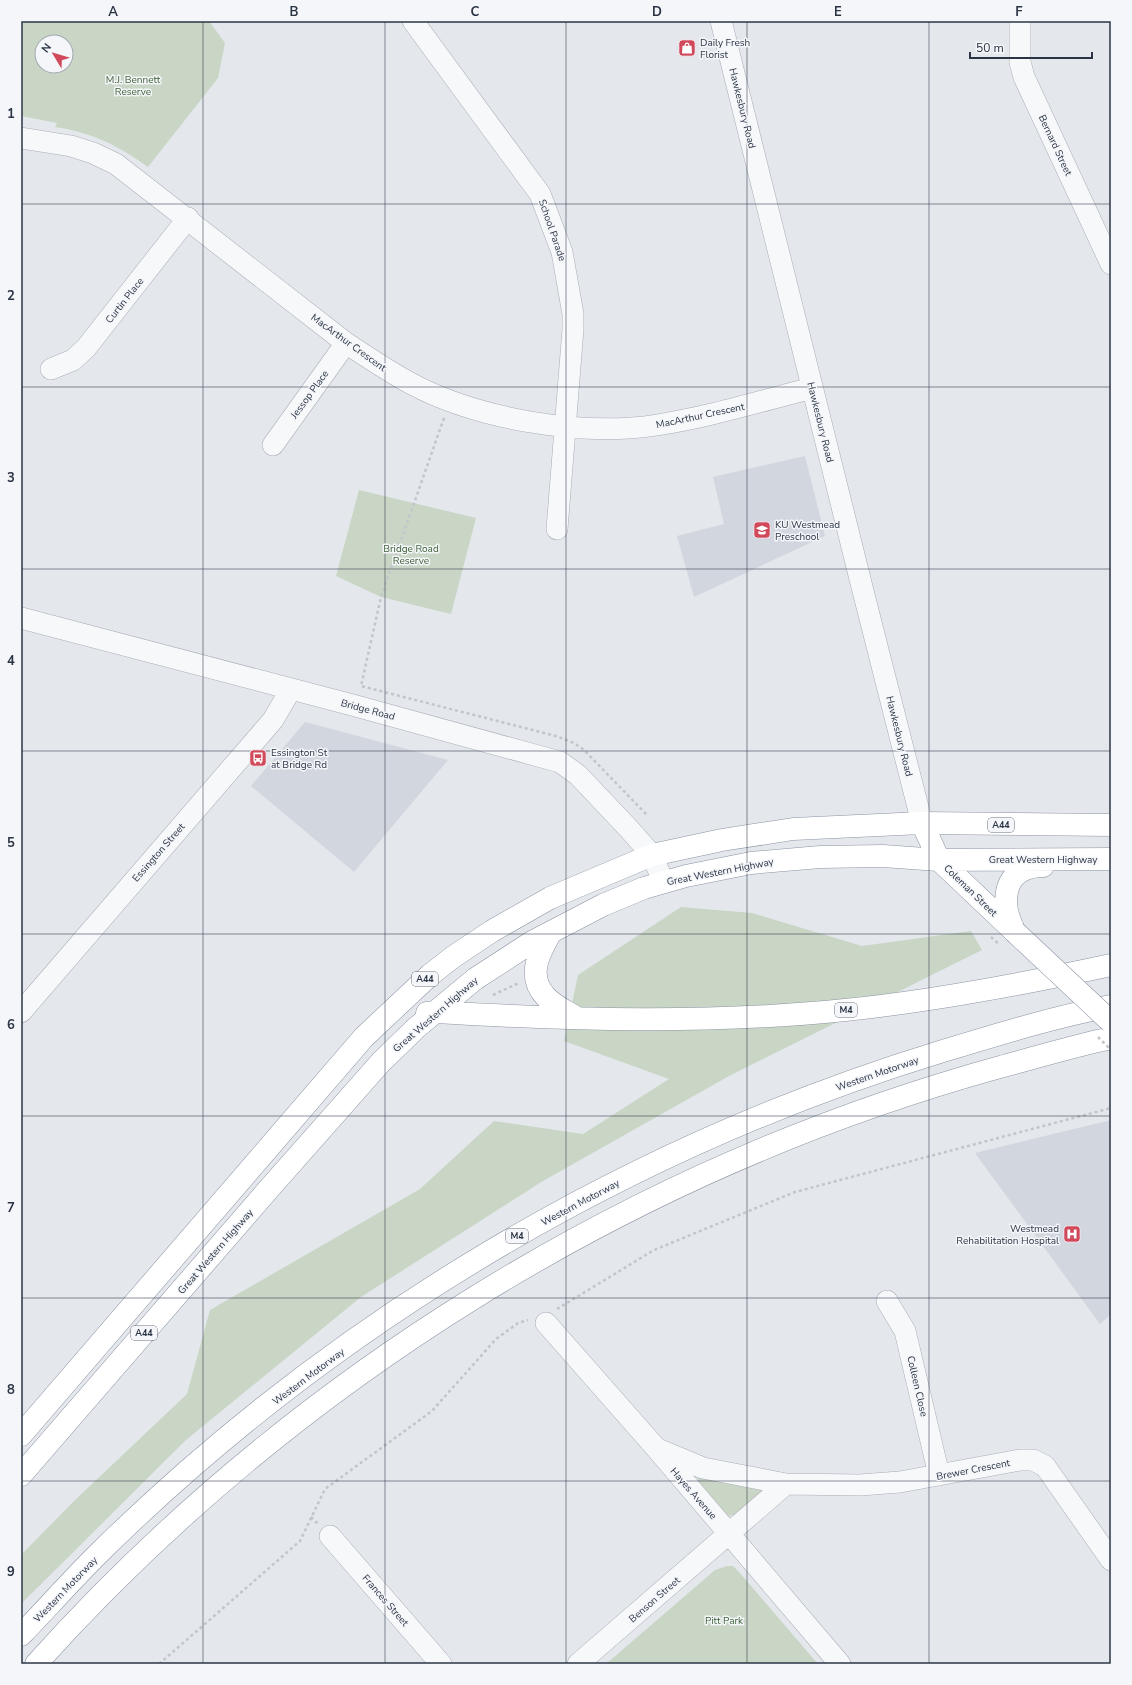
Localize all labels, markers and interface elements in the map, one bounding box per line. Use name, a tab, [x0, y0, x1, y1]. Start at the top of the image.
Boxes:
text: A	[108, 3, 118, 21]
text: B	[290, 3, 299, 21]
text: C	[471, 3, 480, 21]
text: D	[652, 3, 662, 21]
text: E	[834, 3, 842, 21]
text: F	[1015, 3, 1023, 21]
north arrow	[34, 34, 74, 74]
scale bar	[970, 34, 1092, 60]
place label: Daily Fresh Florist	[700, 36, 750, 62]
shop icon: Daily Fresh Florist	[677, 38, 697, 58]
text: N	[38, 40, 55, 56]
text: 50 m	[976, 40, 1004, 56]
street label: Hawkesbury Road	[725, 66, 759, 150]
park label: M.J. Bennett Reserve	[106, 73, 161, 99]
text: 1	[7, 105, 15, 123]
street label: Bernard Street	[1035, 113, 1076, 179]
street label: School Parade	[535, 198, 569, 263]
street label: Curtin Place	[102, 275, 147, 326]
text: 2	[7, 287, 15, 305]
street label: MacArthur Crescent	[308, 311, 389, 375]
street label: Jessop Place	[287, 368, 332, 422]
street label: Hawkesbury Road	[803, 380, 837, 464]
street label: MacArthur Crescent	[655, 400, 746, 432]
text: 3	[7, 469, 15, 487]
place label: KU Westmead Preschool	[775, 518, 840, 544]
school or university icon: KU Westmead Preschool	[752, 520, 772, 540]
park label: Bridge Road Reserve	[383, 542, 439, 568]
text: 4	[7, 652, 15, 670]
street label: Hawkesbury Road	[882, 694, 916, 778]
street label: Bridge Road	[339, 696, 397, 724]
place label: Essington St at Bridge Rd	[271, 746, 328, 772]
bus stop icon: Essington St at Bridge Rd	[248, 748, 268, 768]
road number: A44	[988, 818, 1014, 832]
street label: Essington Street	[129, 820, 189, 885]
text: 5	[7, 834, 15, 852]
street label: Great Western Highway	[989, 853, 1098, 867]
street label: Great Western Highway	[666, 855, 776, 889]
street label: Coleman Street	[940, 862, 1001, 920]
road number: A44	[412, 972, 438, 986]
street label: Great Western Highway	[390, 973, 482, 1056]
road number: M4	[835, 1003, 857, 1017]
text: 6	[7, 1016, 15, 1034]
street label: Western Motorway	[834, 1053, 921, 1095]
street label: Western Motorway	[539, 1176, 623, 1229]
text: 7	[7, 1199, 15, 1217]
street label: Great Western Highway	[175, 1205, 257, 1297]
place label: Westmead Rehabilitation Hospital	[956, 1222, 1059, 1248]
hospital icon: Westmead Rehabilitation Hospital	[1062, 1224, 1082, 1244]
road number: M4	[506, 1229, 528, 1243]
road number: A44	[131, 1326, 157, 1340]
street label: Western Motorway	[270, 1345, 348, 1408]
street label: Colleen Close	[903, 1354, 931, 1418]
text: 8	[7, 1381, 15, 1399]
street label: Brewer Crescent	[935, 1456, 1012, 1484]
street label: Hayes Avenue	[667, 1465, 720, 1523]
street label: Western Motorway	[31, 1553, 101, 1626]
text: 9	[7, 1563, 15, 1581]
street label: Frances Street	[359, 1572, 412, 1630]
street label: Benson Street	[626, 1573, 684, 1626]
park label: Pitt Park	[705, 1614, 744, 1628]

